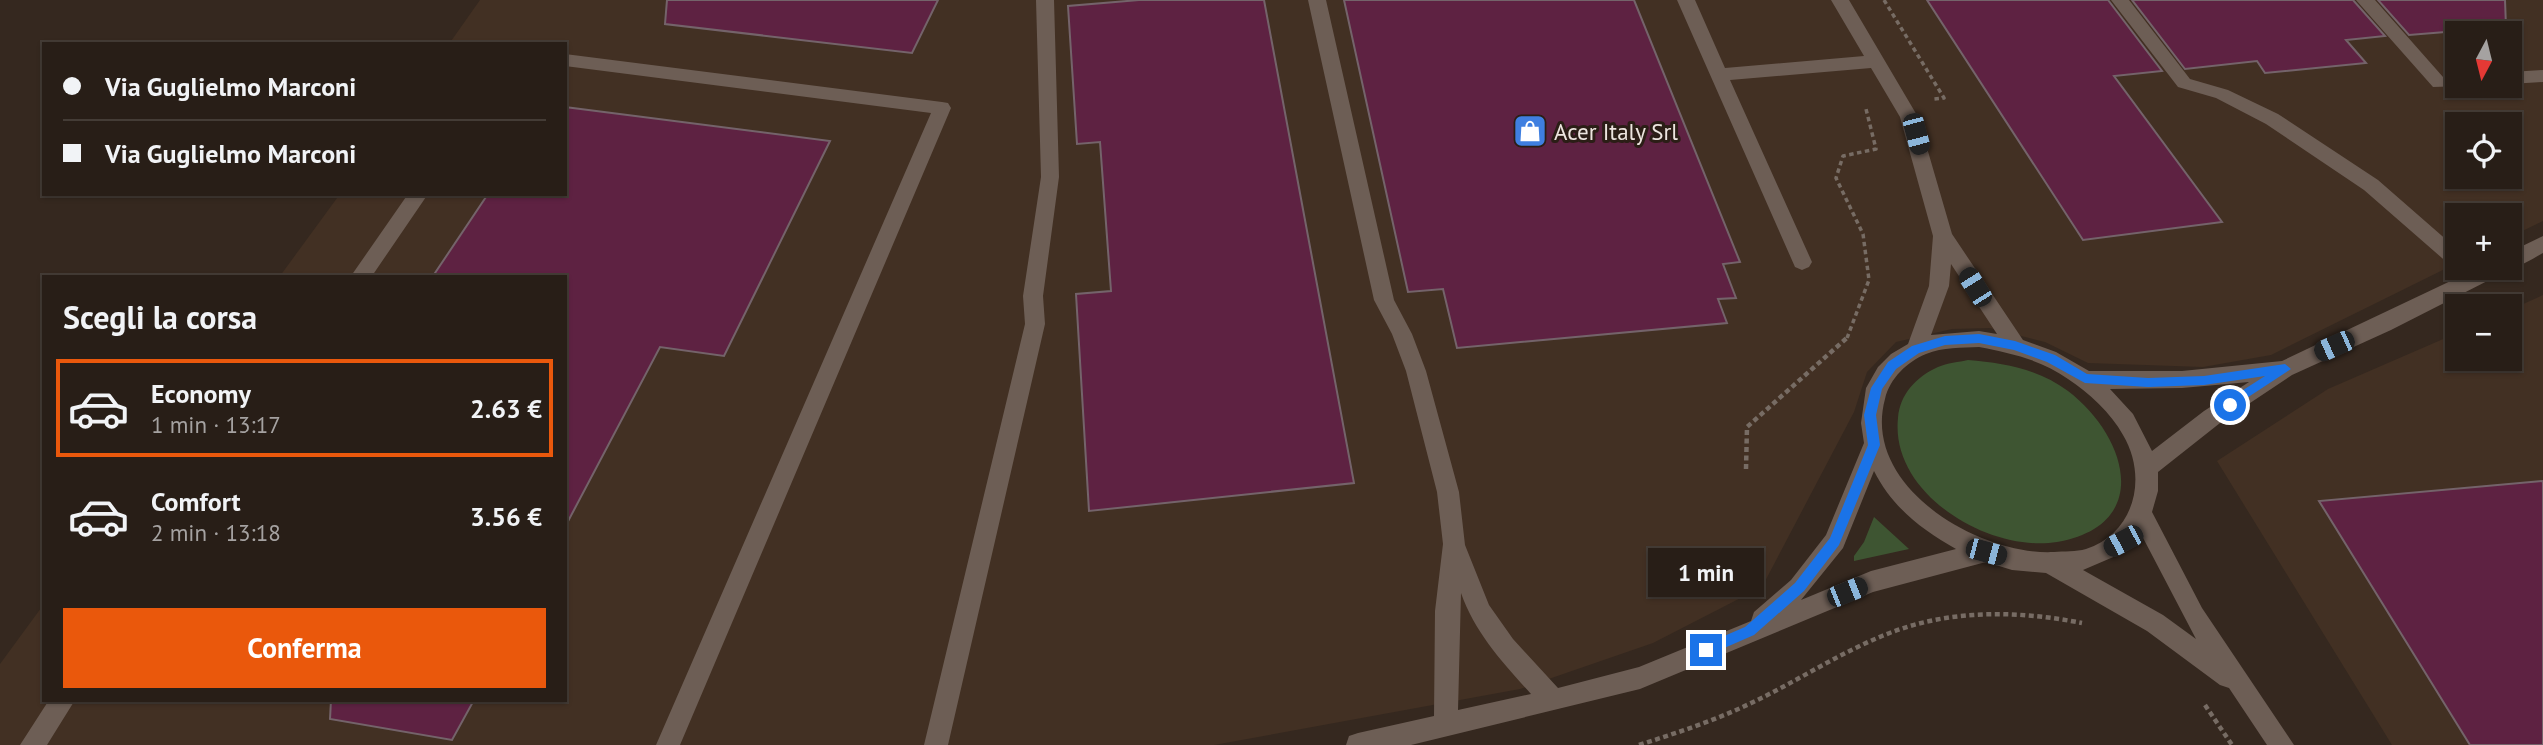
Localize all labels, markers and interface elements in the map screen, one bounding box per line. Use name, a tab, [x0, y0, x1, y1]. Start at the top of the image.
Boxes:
north arrow	[2445, 21, 2522, 98]
map controls	[2445, 21, 2522, 371]
text: Via Guglielmo Marconi	[105, 70, 356, 103]
car	[1901, 111, 1932, 157]
shop icon: Acer Italy Srl	[1511, 112, 1549, 150]
button: locate	[2445, 112, 2522, 189]
place label: Acer Italy Srl	[1554, 117, 1678, 146]
text: Via Guglielmo Marconi	[105, 137, 356, 170]
button: +	[2445, 203, 2522, 280]
car	[1955, 264, 1996, 310]
button: −	[2445, 294, 2522, 371]
text: Scegli la corsa	[63, 296, 257, 338]
car	[2311, 328, 2358, 364]
icon: car	[67, 377, 130, 440]
text: Economy	[151, 377, 251, 410]
route start	[2214, 389, 2246, 421]
text: 2.63 €	[470, 392, 542, 425]
text: 1 min · 13:17	[151, 410, 281, 439]
icon: car	[67, 485, 130, 548]
text: Comfort	[151, 485, 241, 518]
text: 3.56 €	[470, 500, 542, 533]
text: 2 min · 13:18	[151, 518, 281, 547]
car	[2100, 522, 2147, 560]
car	[1963, 536, 2010, 568]
callout: 1 min	[1648, 548, 1764, 598]
text: 1 min	[1678, 558, 1734, 587]
car	[1824, 574, 1871, 610]
button: Conferma	[63, 608, 546, 688]
route end	[1690, 634, 1722, 666]

